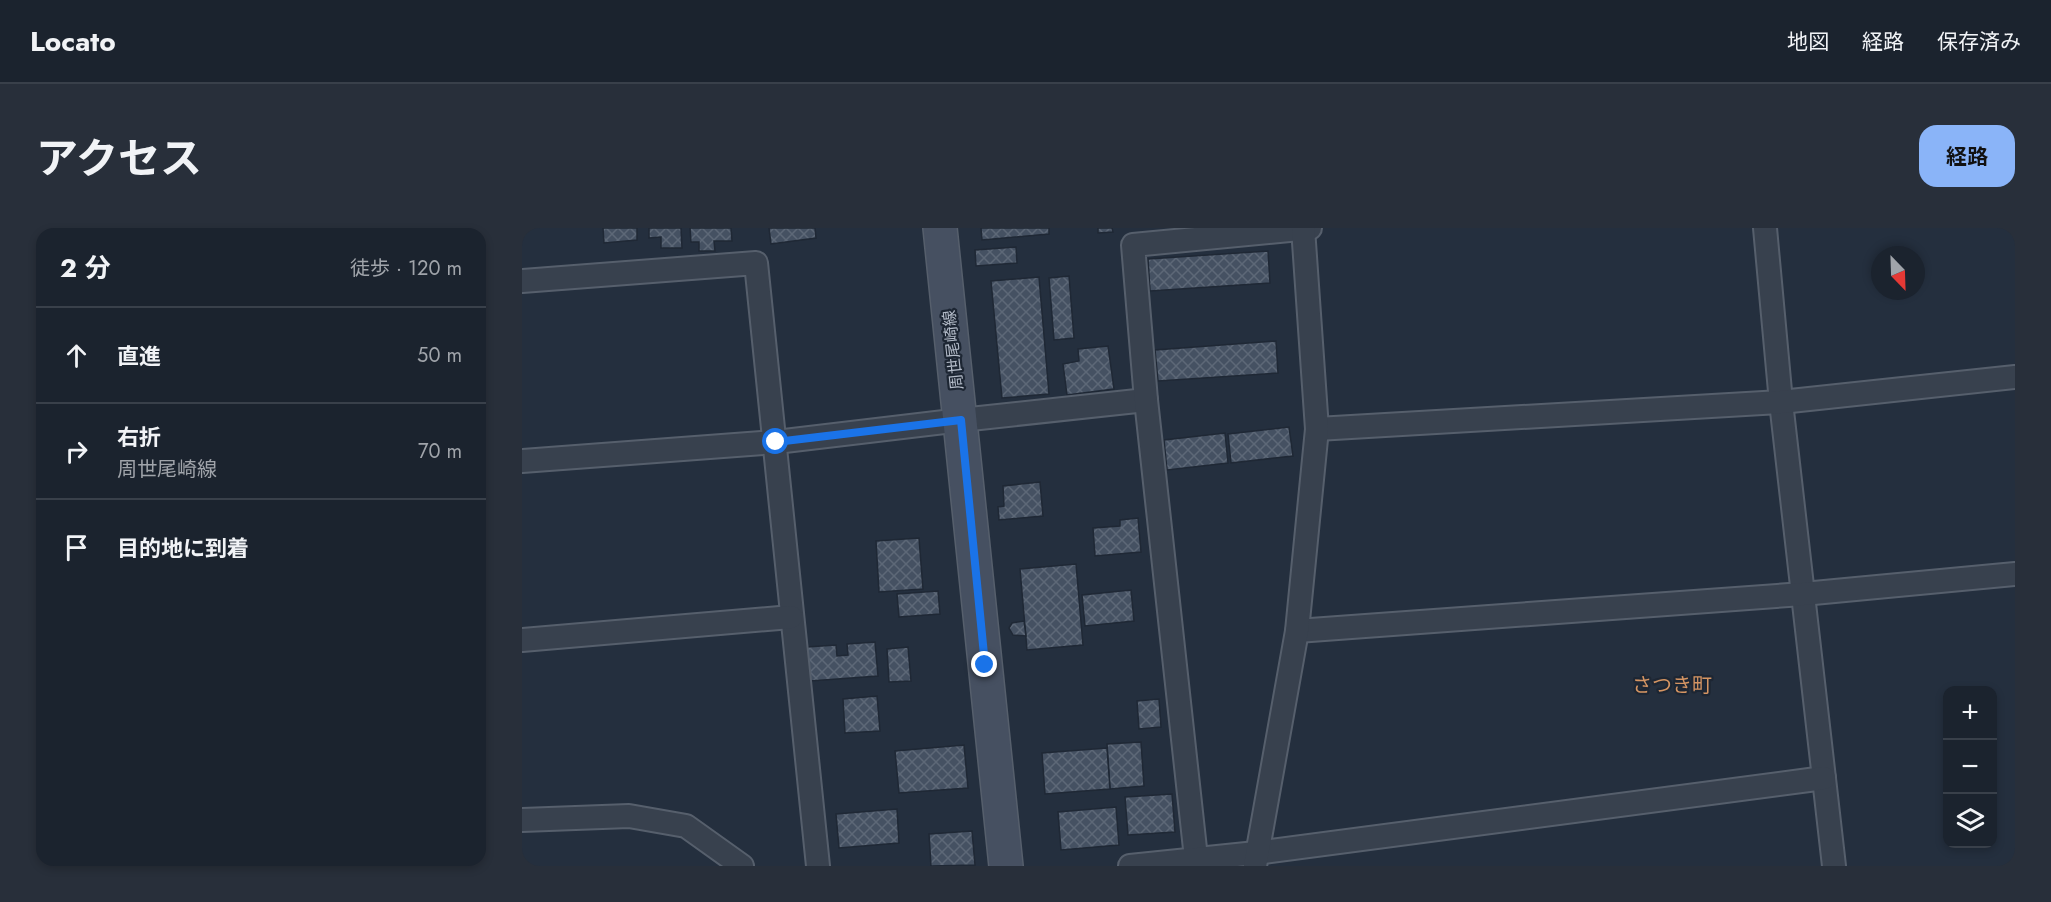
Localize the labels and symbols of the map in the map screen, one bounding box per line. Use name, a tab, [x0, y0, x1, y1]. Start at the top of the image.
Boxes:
north arrow	[1871, 246, 1925, 300]
street label: 周世尾崎線	[937, 309, 969, 391]
route start	[762, 428, 788, 454]
route end	[971, 651, 997, 677]
district label: さつき町	[1632, 671, 1712, 700]

